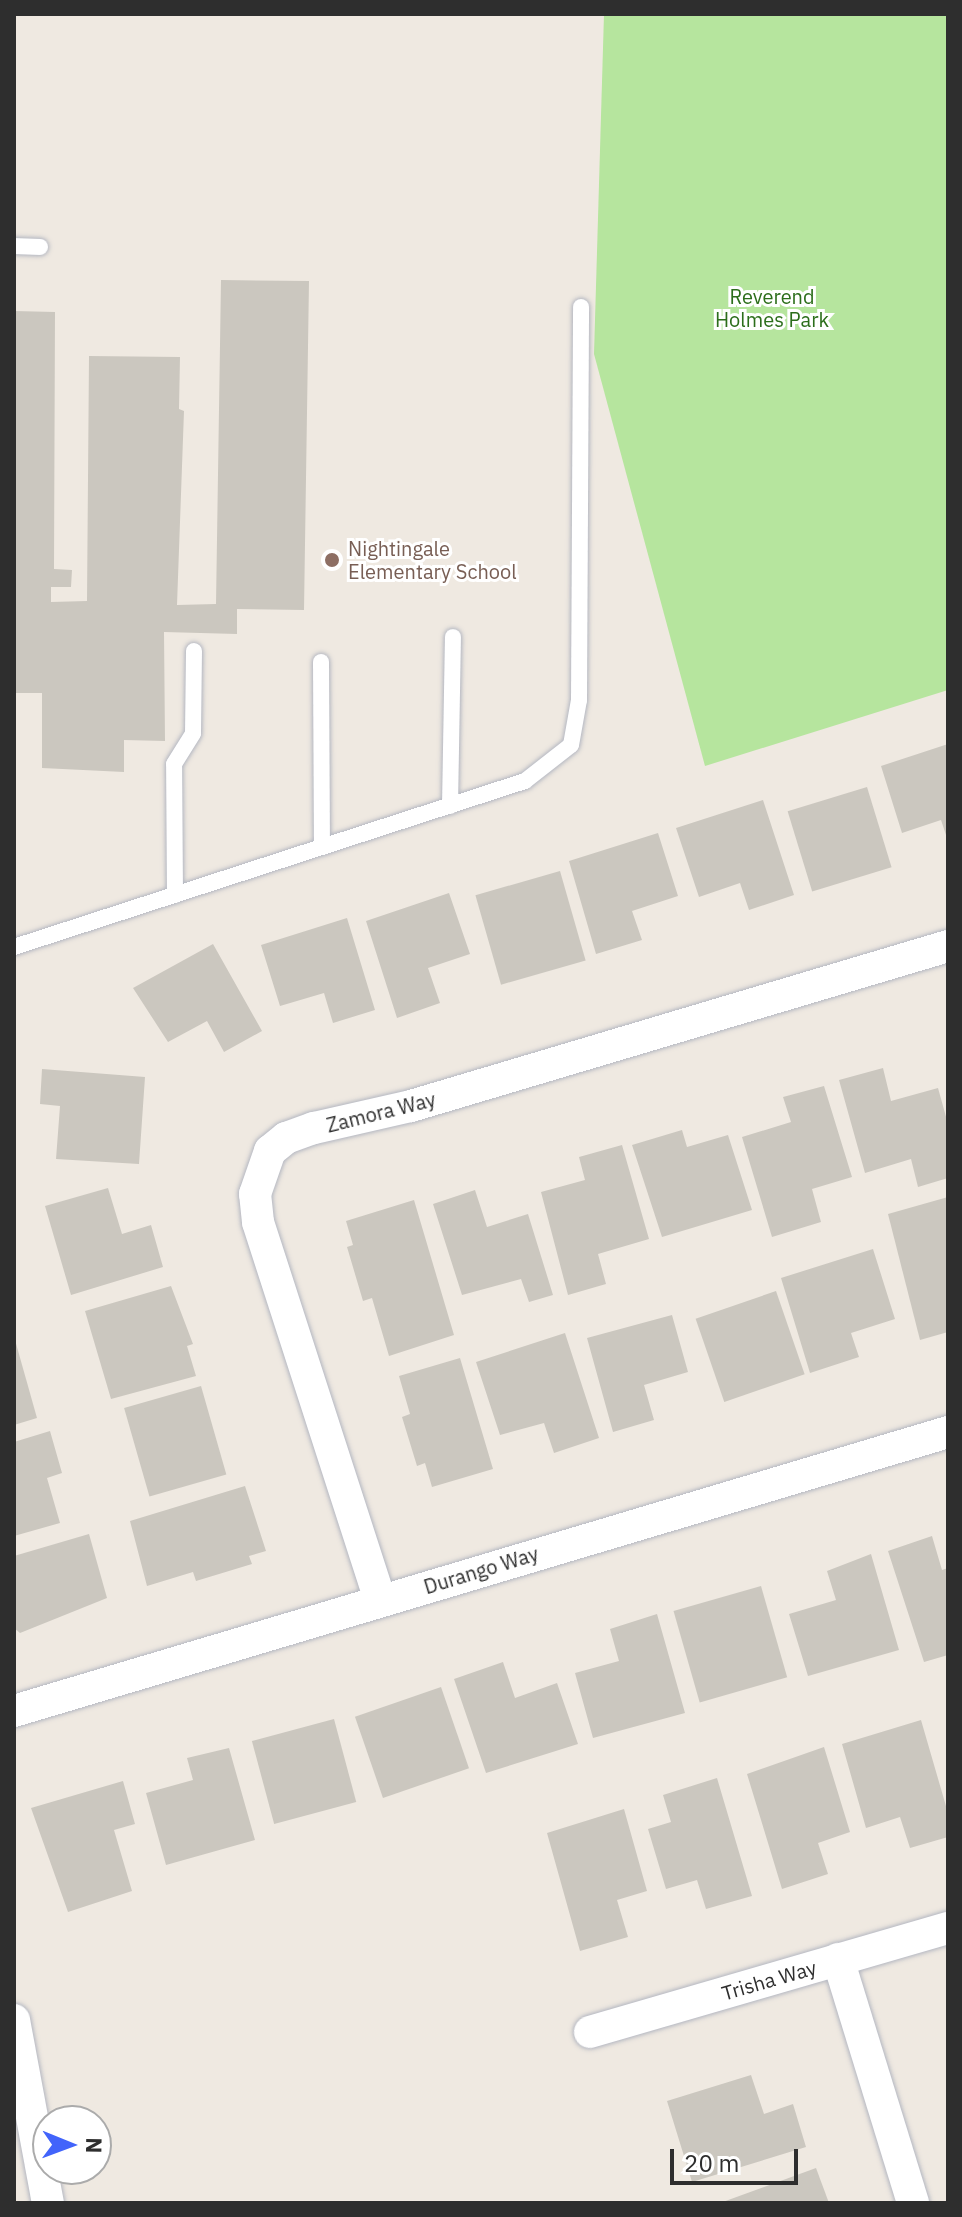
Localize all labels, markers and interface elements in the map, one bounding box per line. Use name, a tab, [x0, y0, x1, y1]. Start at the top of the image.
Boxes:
park label: Reverend Holmes Park	[715, 285, 829, 332]
place label: Nightingale Elementary School	[348, 536, 517, 583]
marker: Nightingale Elementary School	[323, 551, 341, 569]
street label: Zamora Way	[324, 1087, 438, 1137]
street label: Durango Way	[421, 1541, 541, 1599]
street label: Trisha Way	[719, 1955, 819, 2005]
north arrow	[32, 2105, 112, 2185]
scale bar	[674, 2133, 802, 2183]
text: N	[80, 2137, 109, 2154]
text: 20 m	[684, 2147, 739, 2179]

